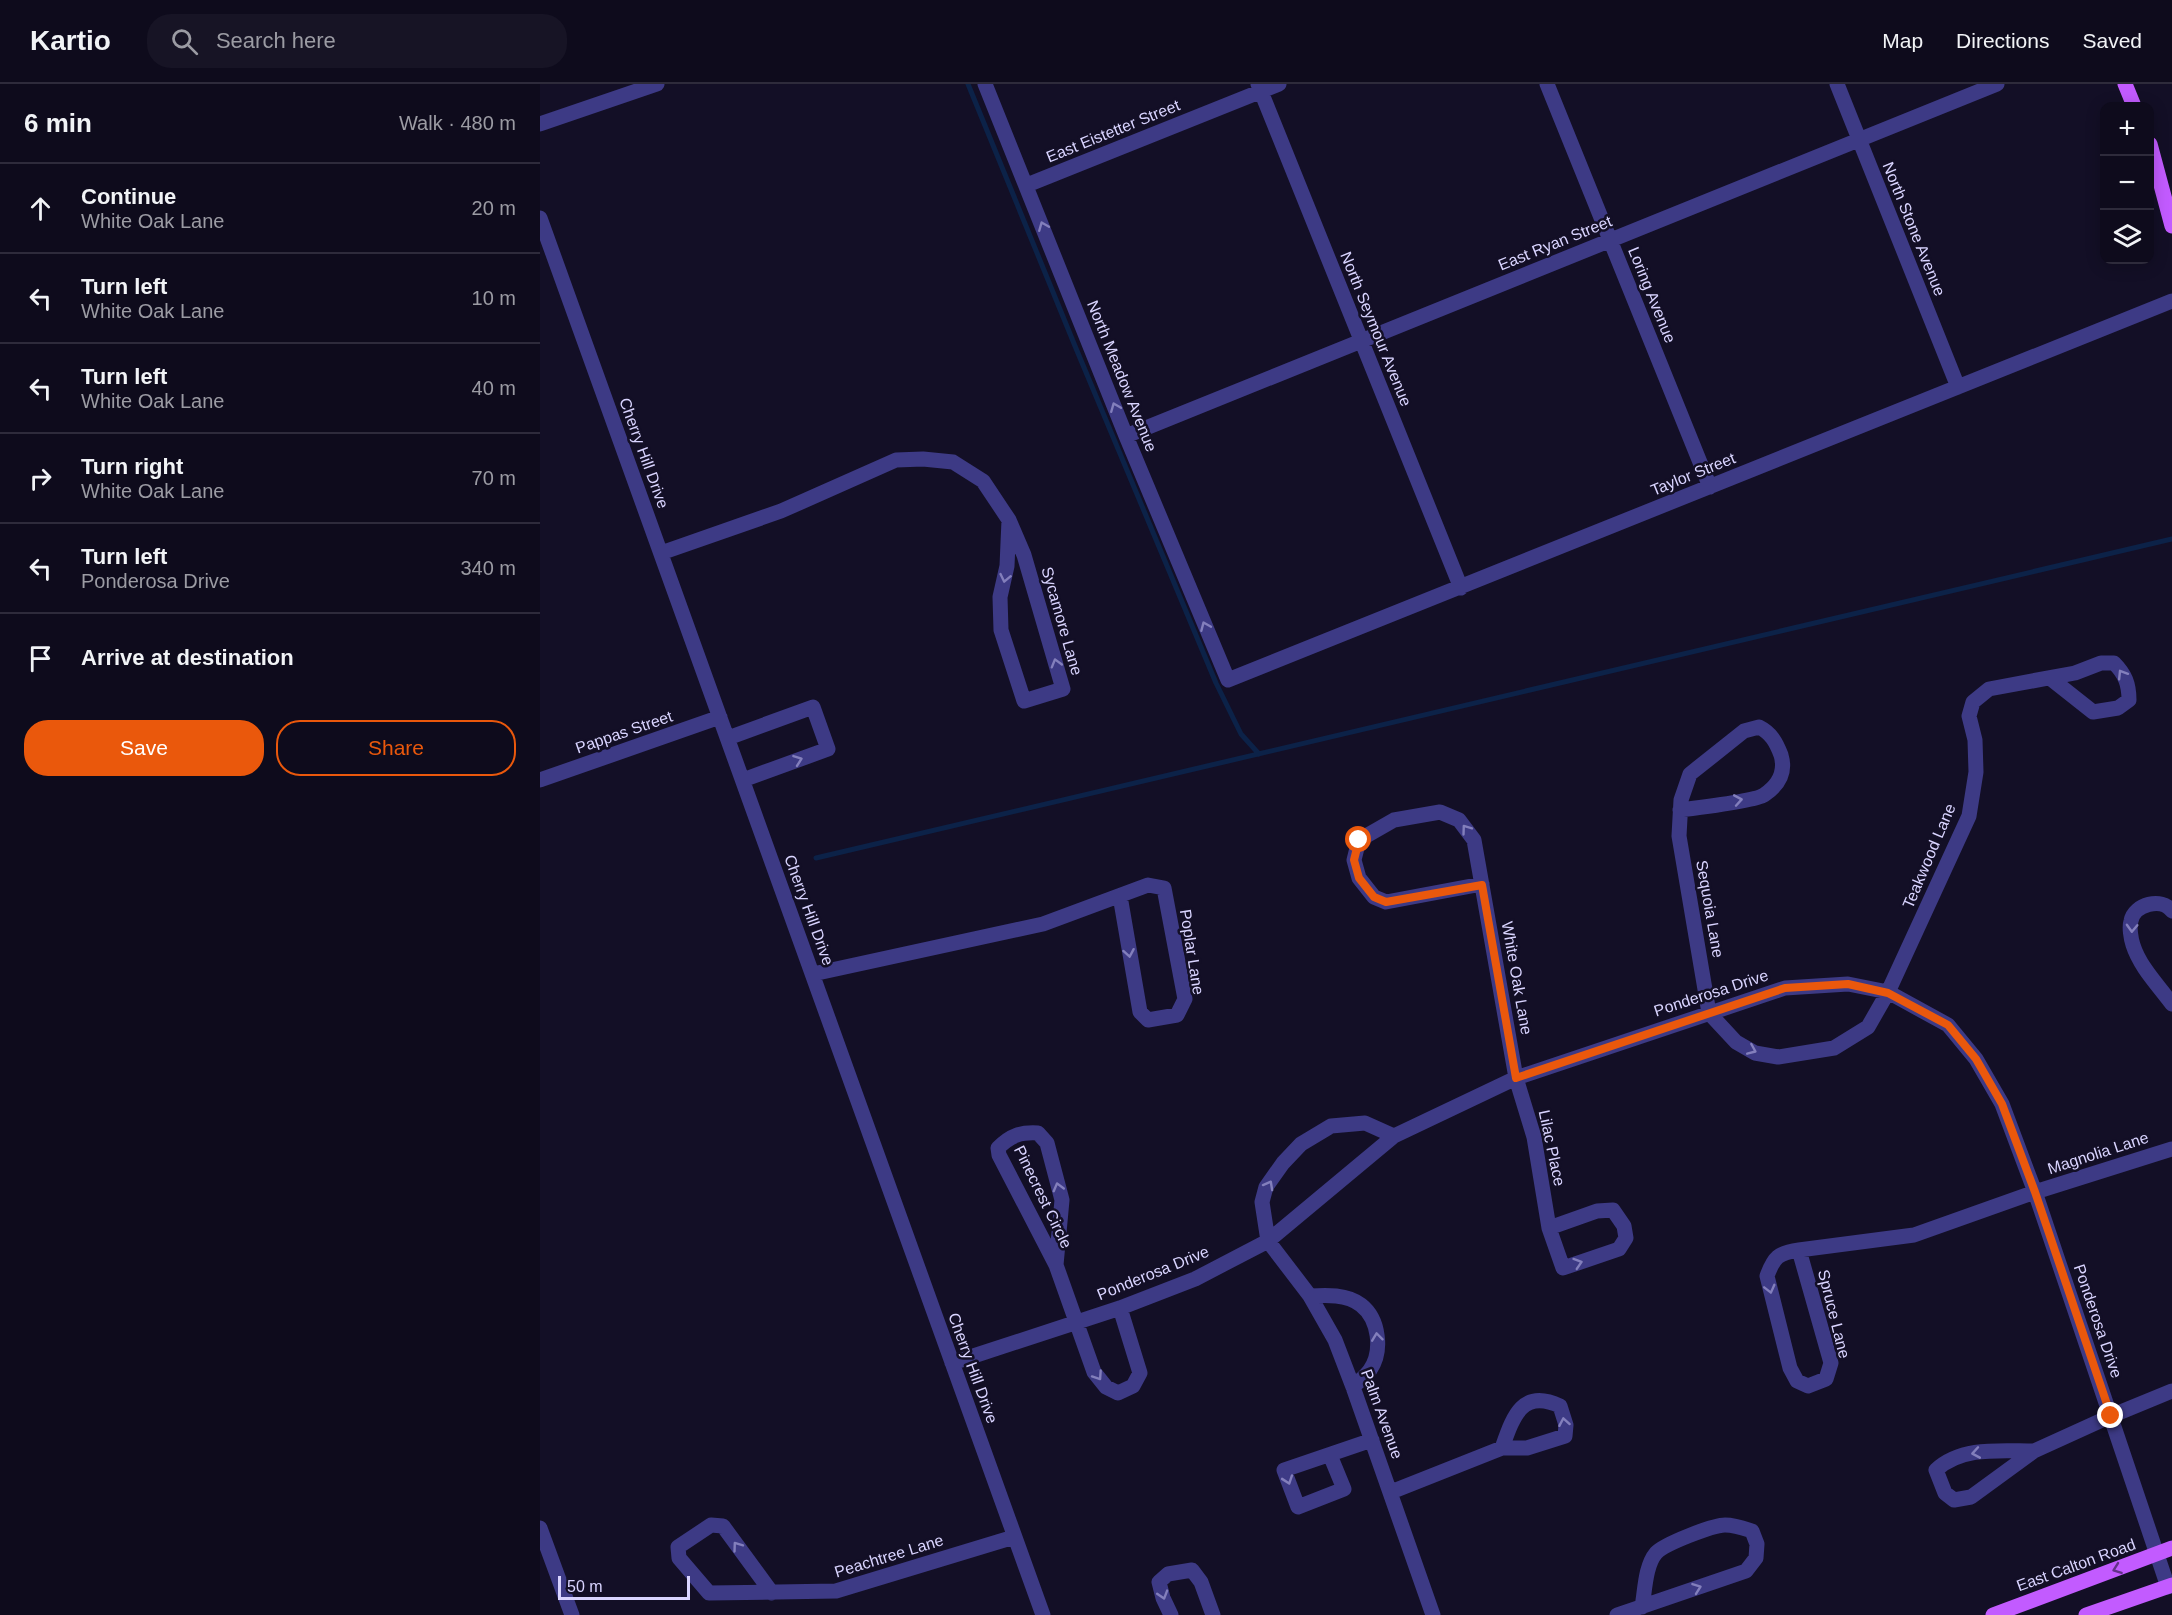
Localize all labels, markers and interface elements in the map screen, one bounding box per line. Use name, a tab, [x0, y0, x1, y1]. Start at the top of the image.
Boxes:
search box	[147, 14, 567, 68]
text: Kartio	[30, 25, 111, 56]
icon: search	[168, 25, 201, 58]
text: Search here	[216, 28, 336, 53]
text: Map	[1882, 29, 1923, 52]
text: Directions	[1956, 29, 2049, 52]
text: Saved	[2082, 29, 2142, 52]
street label: East Eistetter Street	[1044, 96, 1183, 166]
map controls	[2100, 102, 2154, 264]
button: +	[2100, 102, 2154, 156]
text: 6 min	[24, 108, 92, 138]
text: Walk · 480 m	[399, 112, 516, 134]
button: −	[2100, 156, 2154, 210]
street label: North Stone Avenue	[1879, 160, 1949, 299]
text: Continue	[81, 184, 176, 209]
icon: ahead	[24, 192, 57, 225]
text: 20 m	[472, 197, 516, 219]
text: White Oak Lane	[81, 210, 224, 232]
button: layers	[2100, 210, 2154, 264]
street label: East Ryan Street	[1496, 212, 1615, 274]
one-way arrow	[1038, 221, 1050, 232]
street label: Loring Avenue	[1625, 245, 1679, 346]
street label: North Seymour Avenue	[1337, 249, 1415, 409]
text: Turn left	[81, 274, 167, 299]
icon: left	[24, 282, 57, 315]
text: 10 m	[472, 287, 516, 309]
street label: North Meadow Avenue	[1084, 298, 1160, 454]
text: White Oak Lane	[81, 300, 224, 322]
text: Turn left	[81, 364, 167, 389]
icon: left	[24, 372, 57, 405]
text: 40 m	[472, 377, 516, 399]
text: White Oak Lane	[81, 390, 224, 412]
street label: Cherry Hill Drive	[616, 395, 672, 511]
one-way arrow	[1109, 402, 1122, 413]
street label: Taylor Street	[1648, 449, 1738, 499]
text: Turn right	[81, 454, 183, 479]
icon: right	[24, 462, 57, 495]
text: 70 m	[472, 467, 516, 489]
text: White Oak Lane	[81, 480, 224, 502]
text: Turn left	[81, 544, 167, 569]
icon: left	[24, 552, 57, 585]
text: 340 m	[460, 557, 516, 579]
street label: Sycamore Lane	[1038, 565, 1086, 677]
text: Ponderosa Drive	[81, 570, 230, 592]
one-way arrow	[999, 572, 1012, 582]
one-way arrow	[1200, 622, 1212, 633]
icon: arrive	[24, 642, 57, 675]
text: Arrive at destination	[81, 645, 294, 670]
one-way arrow	[1050, 658, 1063, 668]
one-way arrow	[2118, 670, 2130, 680]
street label: Pappas Street	[573, 707, 675, 757]
button: Save	[24, 720, 264, 776]
button: Share	[276, 720, 516, 776]
one-way arrow	[792, 755, 803, 767]
one-way arrow	[1733, 795, 1743, 807]
street label: Teakwood Lane	[1899, 801, 1959, 911]
one-way arrow	[1463, 825, 1474, 836]
route start	[1345, 826, 1371, 852]
street label: Cherry Hill Drive	[781, 852, 837, 968]
street label: Sequoia Lane	[1693, 859, 1727, 959]
street label: Poplar Lane	[1177, 908, 1207, 996]
street label: White Oak Lane	[1499, 920, 1535, 1036]
one-way arrow	[2126, 923, 2139, 932]
one-way arrow	[1123, 949, 1135, 958]
street label: Ponderosa Drive	[1652, 966, 1770, 1019]
one-way arrow	[1746, 1043, 1757, 1055]
street label: Lilac Place	[1536, 1108, 1568, 1188]
street label: Magnolia Lane	[2045, 1129, 2151, 1177]
street label: Pinecrest Circle	[1011, 1143, 1075, 1251]
one-way arrow	[1262, 1181, 1273, 1191]
one-way arrow	[1053, 1182, 1066, 1192]
street label: Ponderosa Drive	[1095, 1243, 1212, 1303]
one-way arrow	[1572, 1257, 1583, 1270]
street label: Ponderosa Drive	[2071, 1262, 2125, 1380]
street label: Spruce Lane	[1815, 1268, 1853, 1360]
one-way arrow	[1763, 1284, 1776, 1294]
street label: Cherry Hill Drive	[945, 1310, 1001, 1426]
one-way arrow	[1371, 1332, 1383, 1341]
street label: Palm Avenue	[1358, 1367, 1406, 1461]
one-way arrow	[1091, 1370, 1102, 1381]
route end	[2097, 1402, 2123, 1428]
one-way arrow	[1558, 1417, 1570, 1426]
one-way arrow	[1971, 1446, 1981, 1459]
one-way arrow	[1280, 1474, 1293, 1484]
street label: Peachtree Lane	[832, 1531, 946, 1581]
street label: East Calton Road	[2014, 1536, 2138, 1594]
one-way arrow	[734, 1541, 745, 1552]
one-way arrow	[2112, 1562, 2123, 1574]
scale bar	[558, 1573, 690, 1600]
text: 50 m	[567, 1578, 603, 1595]
one-way arrow	[1691, 1583, 1702, 1595]
one-way arrow	[1156, 1590, 1168, 1600]

